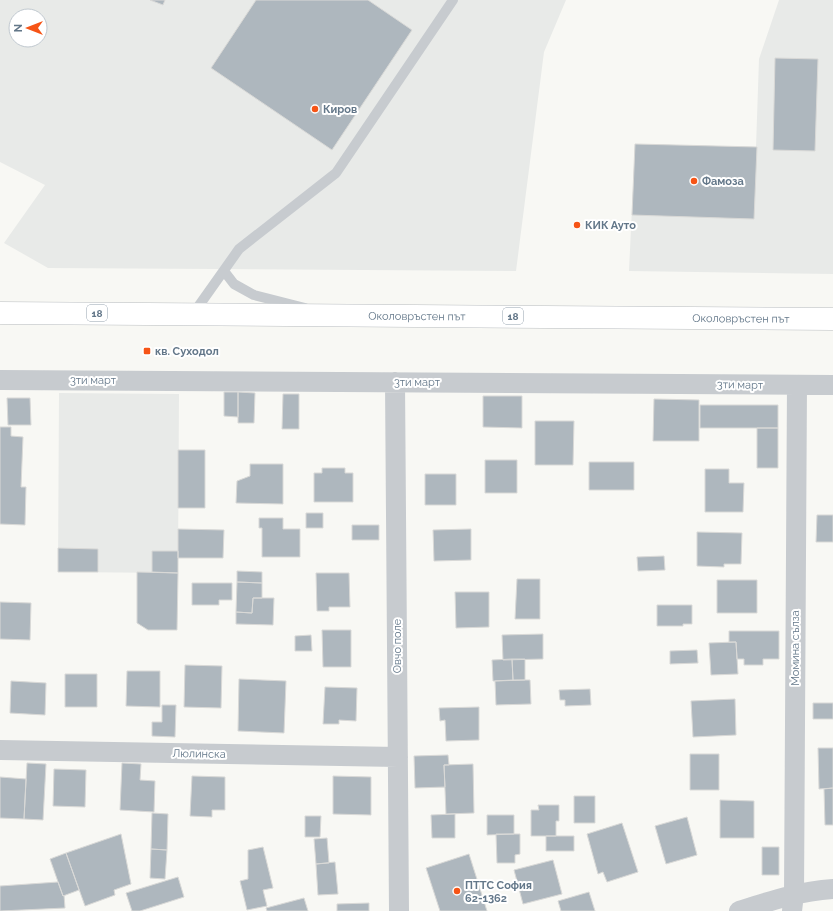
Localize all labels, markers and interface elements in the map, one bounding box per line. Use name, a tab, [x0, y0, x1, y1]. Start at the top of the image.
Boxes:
north arrow	[8, 8, 48, 48]
text: N	[12, 24, 25, 32]
place label: Киров	[323, 103, 357, 116]
marker: Киров	[310, 104, 320, 114]
place label: Фамоза	[702, 175, 744, 188]
marker: Фамоза	[689, 176, 699, 186]
place label: КИК Ауто	[585, 219, 636, 232]
marker: КИК Ауто	[572, 220, 582, 230]
road number: 18	[87, 305, 107, 321]
road number: 18	[503, 308, 523, 324]
street label: Околовръстен път	[368, 309, 466, 323]
street label: Околовръстен път	[692, 311, 790, 325]
place label: кв. Суходол	[155, 345, 219, 358]
marker: кв. Суходол	[142, 346, 152, 356]
street label: 3ти март	[70, 374, 117, 387]
street label: 3ти март	[394, 376, 441, 389]
street label: 3ти март	[717, 378, 764, 392]
street label: Момина сълза	[789, 610, 802, 686]
street label: Овчо поле	[391, 618, 404, 673]
street label: Люлинска	[172, 747, 226, 761]
place label: ПТТС София 62-1362	[465, 879, 532, 905]
marker: ПТТС София 62-1362	[452, 886, 462, 896]

